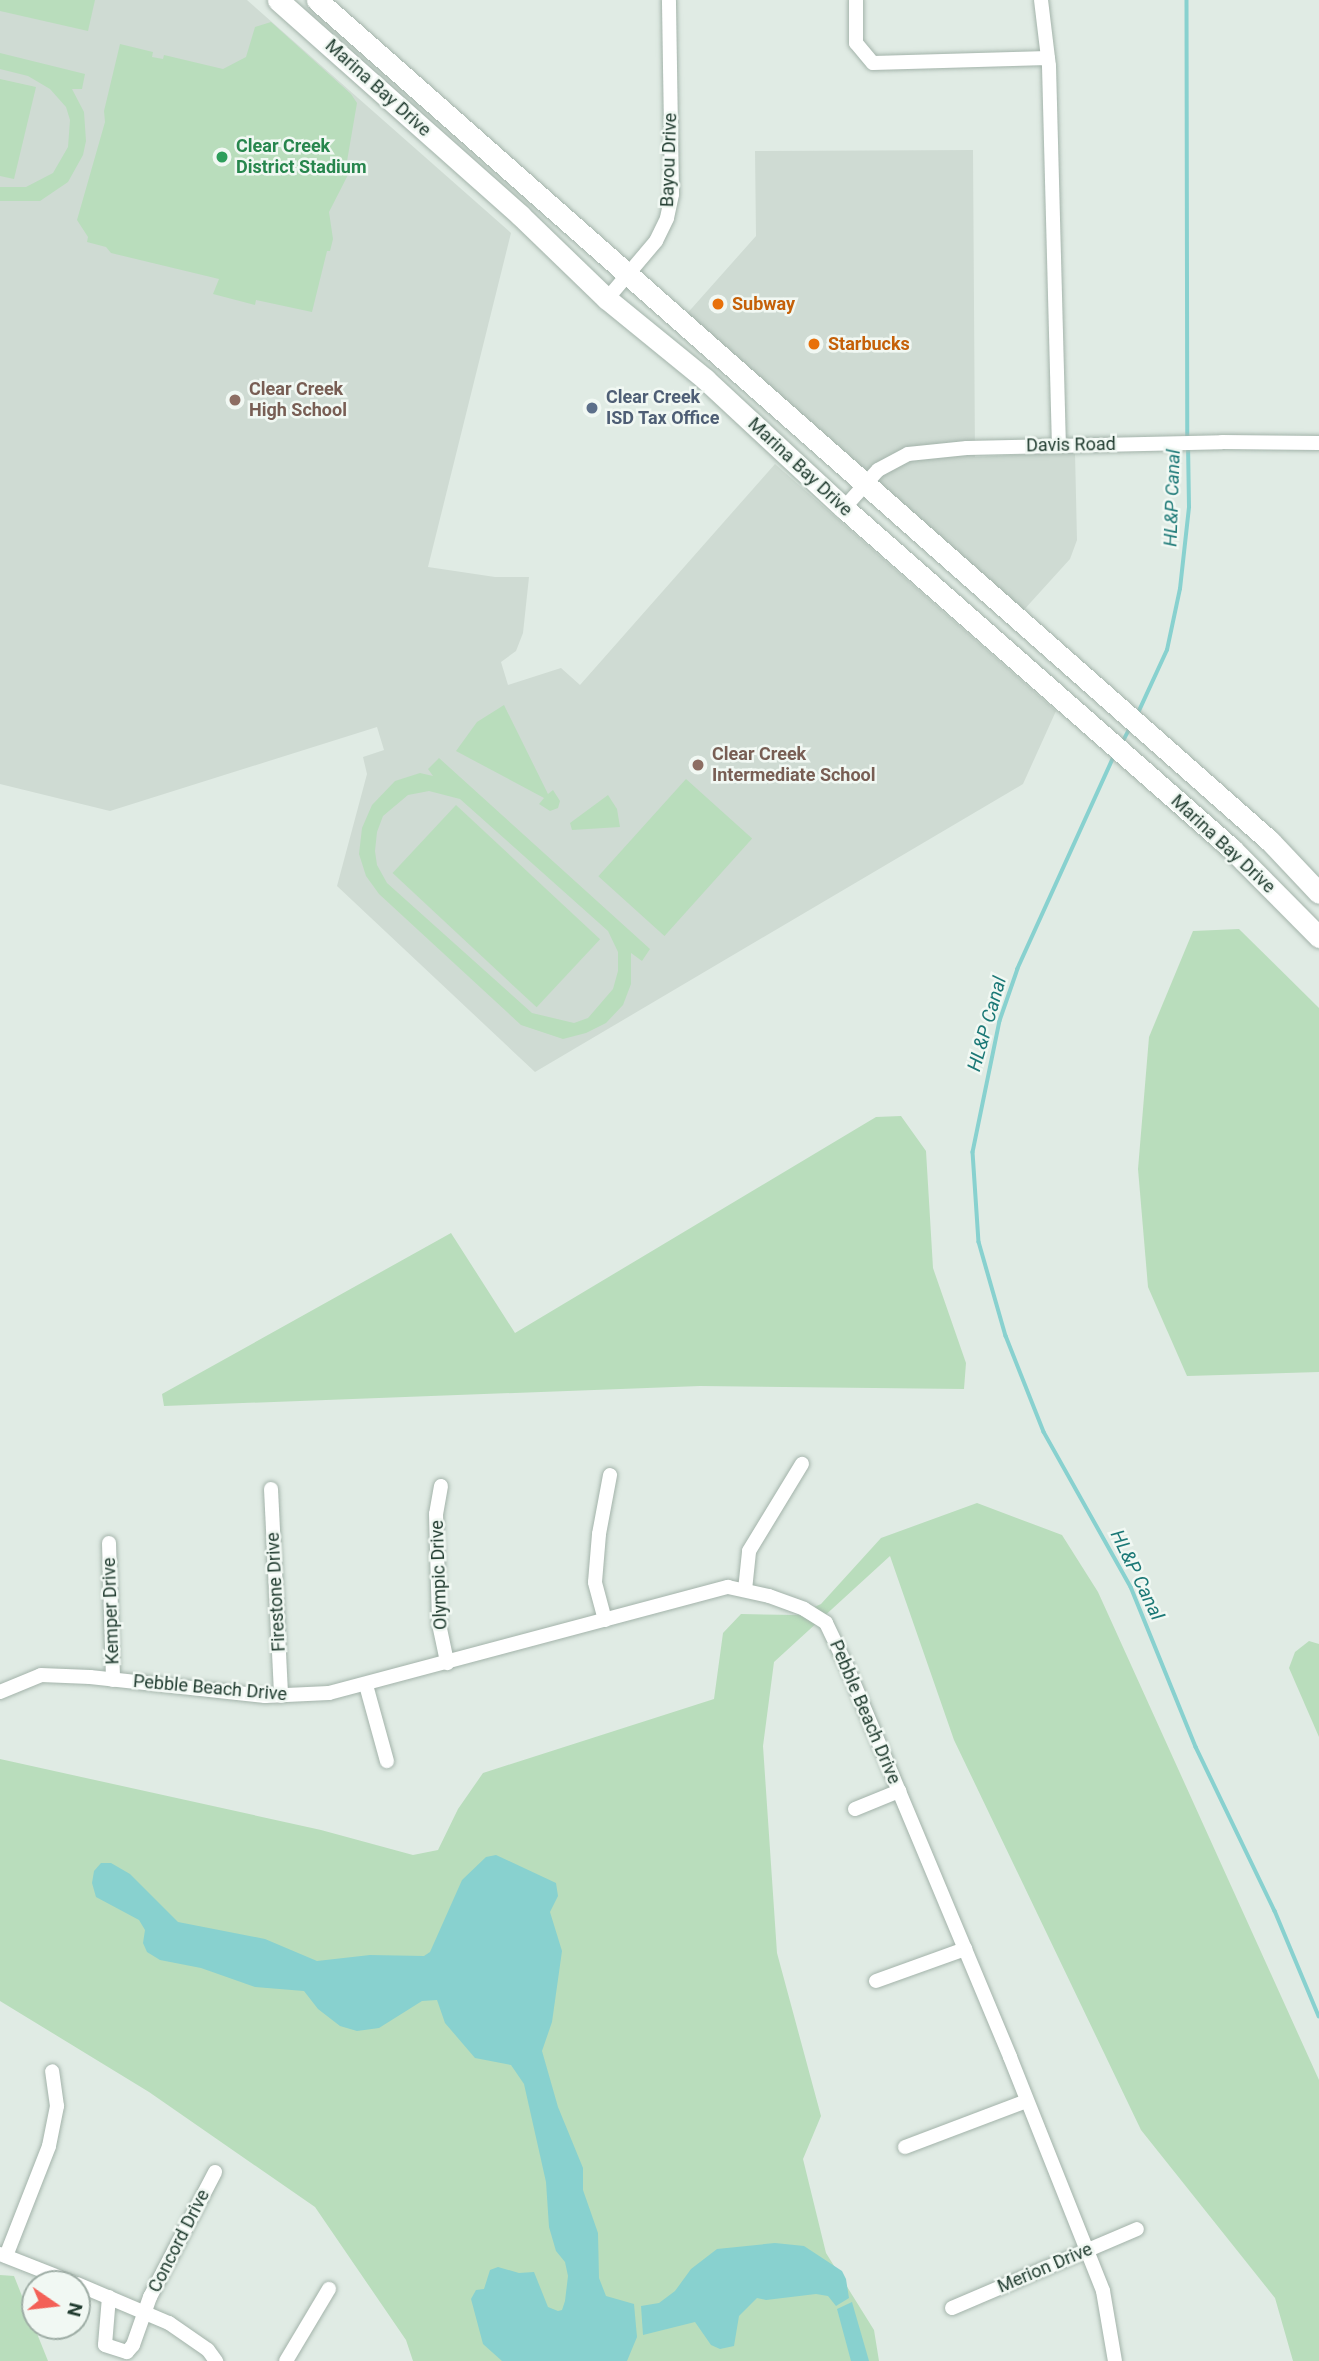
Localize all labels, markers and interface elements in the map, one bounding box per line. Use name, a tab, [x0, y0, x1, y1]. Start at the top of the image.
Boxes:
street label: Marina Bay Drive	[321, 35, 435, 141]
street label: Bayou Drive	[657, 112, 681, 208]
place label: Clear Creek District Stadium	[236, 136, 366, 178]
marker: Clear Creek District Stadium	[214, 149, 230, 165]
place label: Subway	[732, 293, 795, 315]
marker: Subway	[710, 296, 726, 312]
place label: Starbucks	[828, 333, 910, 355]
marker: Starbucks	[806, 336, 822, 352]
place label: Clear Creek High School	[249, 379, 347, 422]
place label: Clear Creek ISD Tax Office	[606, 387, 720, 430]
marker: Clear Creek High School	[227, 392, 243, 408]
marker: Clear Creek ISD Tax Office	[584, 400, 600, 416]
street label: Marina Bay Drive	[743, 413, 857, 521]
street label: Davis Road	[1026, 433, 1116, 457]
water label: HL&P Canal	[1159, 449, 1185, 547]
place label: Clear Creek Intermediate School	[712, 744, 876, 786]
marker: Clear Creek Intermediate School	[690, 757, 706, 773]
street label: Marina Bay Drive	[1166, 790, 1280, 898]
water label: HL&P Canal	[963, 974, 1011, 1074]
street label: Olympic Drive	[426, 1520, 452, 1630]
water label: HL&P Canal	[1105, 1526, 1169, 1624]
street label: Firestone Drive	[262, 1532, 290, 1652]
street label: Kemper Drive	[98, 1557, 124, 1665]
street label: Pebble Beach Drive	[825, 1637, 905, 1787]
street label: Pebble Beach Drive	[132, 1671, 288, 1705]
street label: Concord Drive	[144, 2186, 214, 2296]
street label: Merion Drive	[994, 2238, 1096, 2298]
north arrow	[21, 2270, 91, 2340]
text: N	[62, 2300, 88, 2319]

